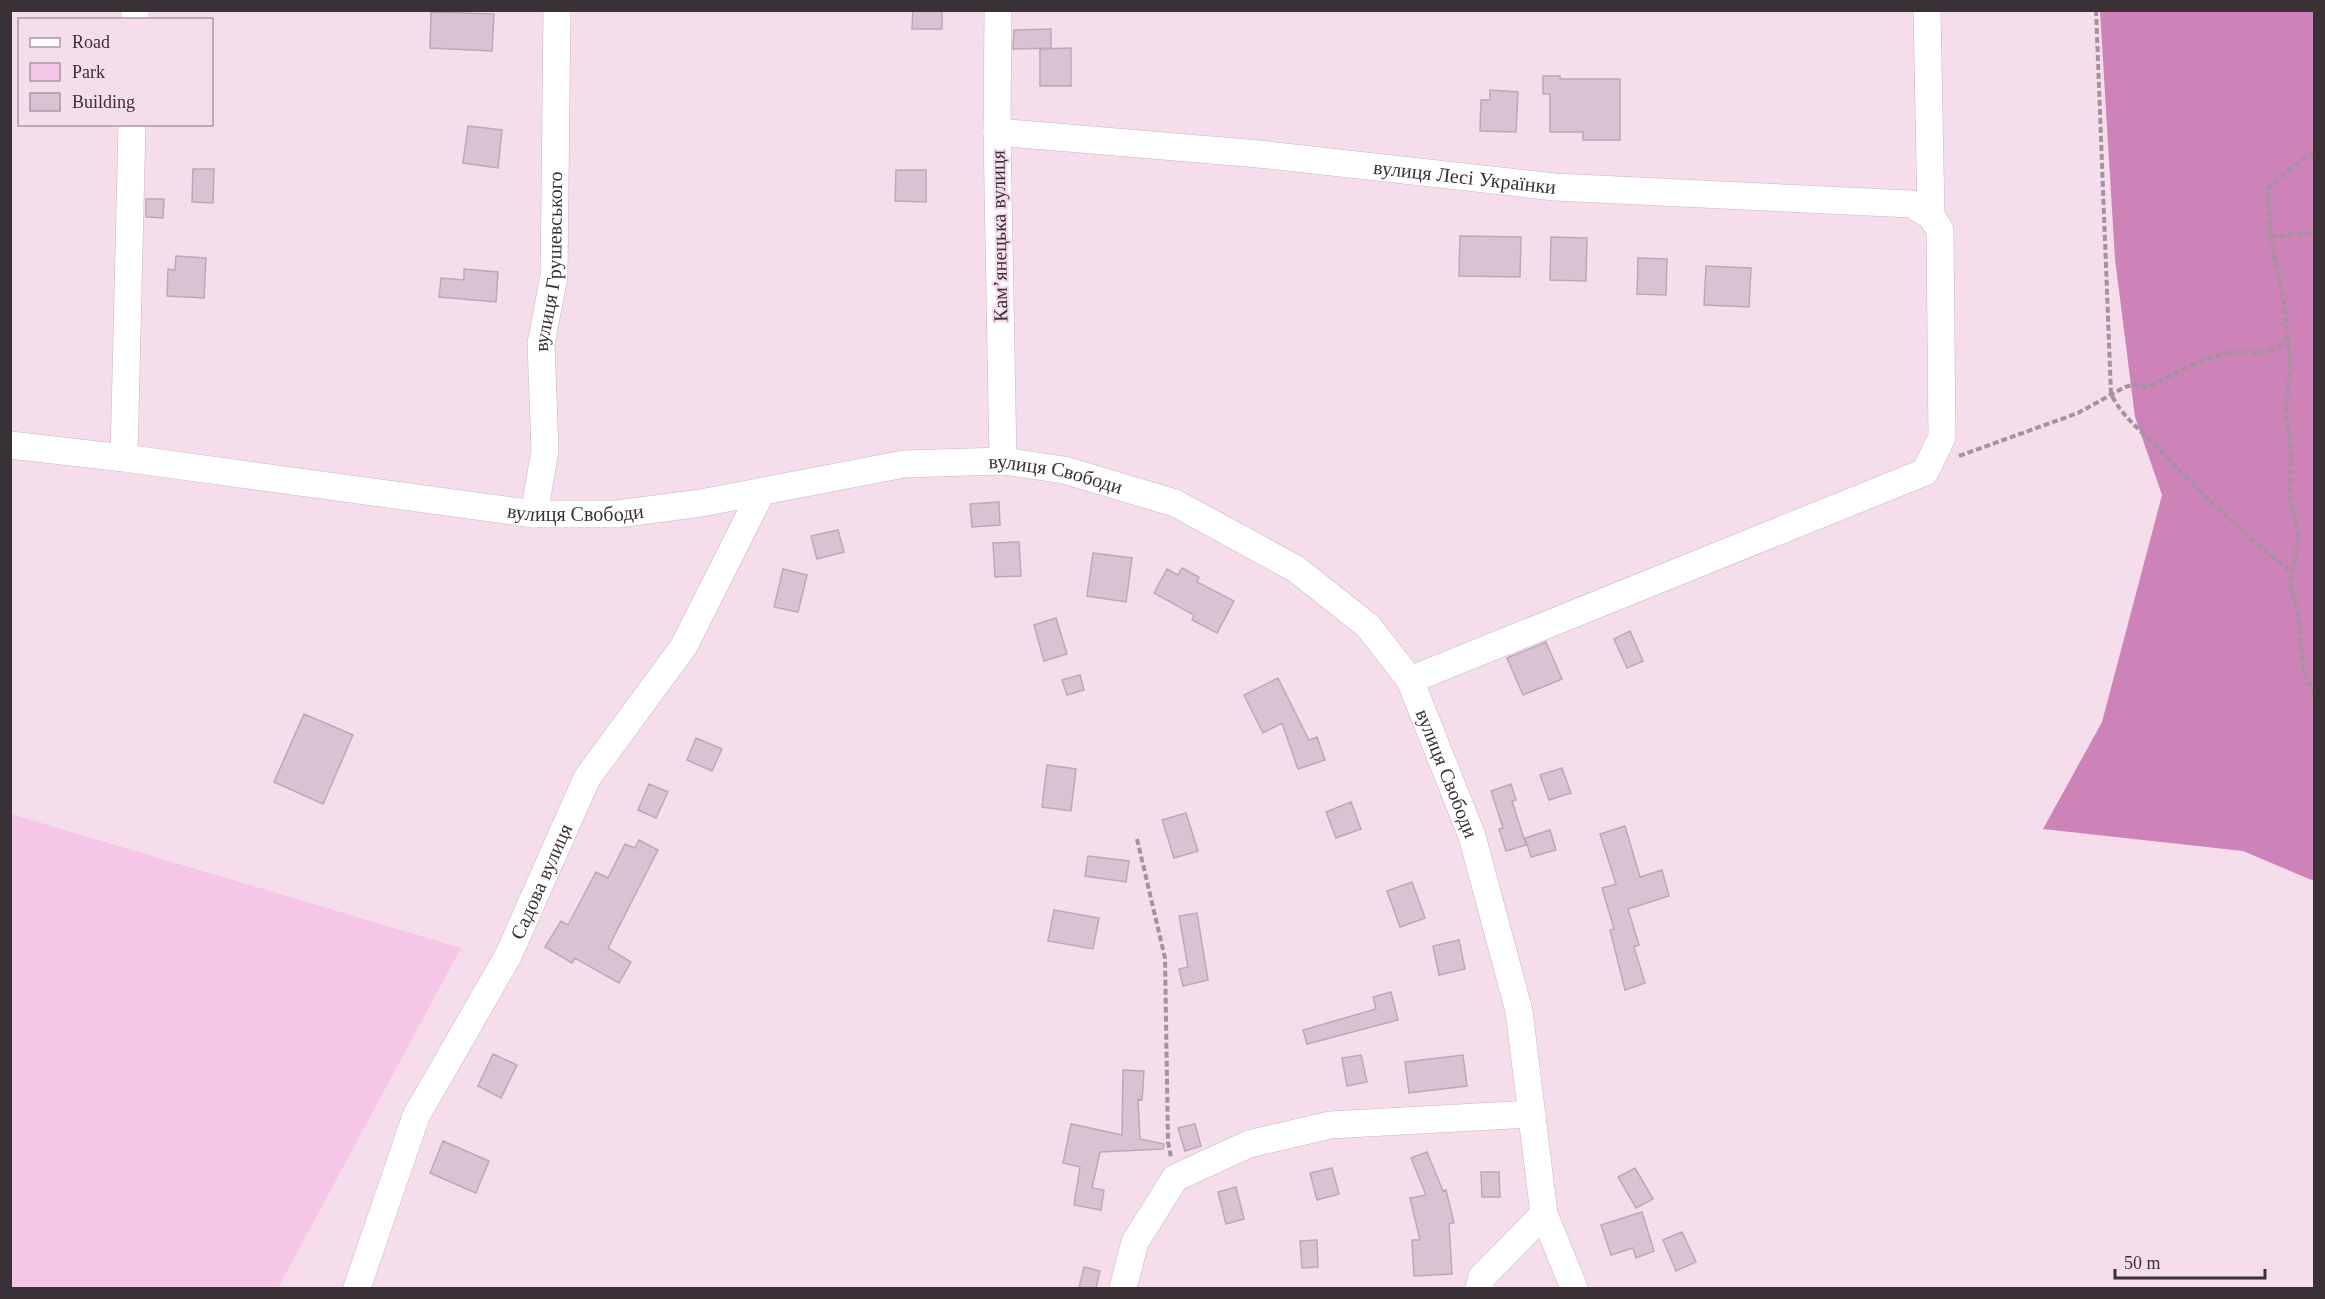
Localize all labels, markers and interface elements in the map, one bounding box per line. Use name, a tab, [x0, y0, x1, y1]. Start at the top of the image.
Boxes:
legend	[18, 18, 213, 126]
text: Road	[72, 32, 110, 52]
text: Park	[72, 62, 105, 82]
text: Building	[72, 92, 135, 112]
street label: Камʼянецька вулиця	[987, 150, 1012, 322]
street label: вулиця Лесі Українки	[1372, 156, 1557, 198]
street label: вулиця Грушевського	[530, 171, 566, 352]
street label: вулиця Свободи	[988, 450, 1126, 498]
street label: вулиця Свободи	[506, 499, 645, 526]
street label: вулиця Свободи	[1412, 706, 1483, 841]
street label: Садова вулиця	[506, 820, 576, 943]
scale bar	[2115, 1242, 2265, 1280]
text: 50 m	[2124, 1253, 2161, 1273]

